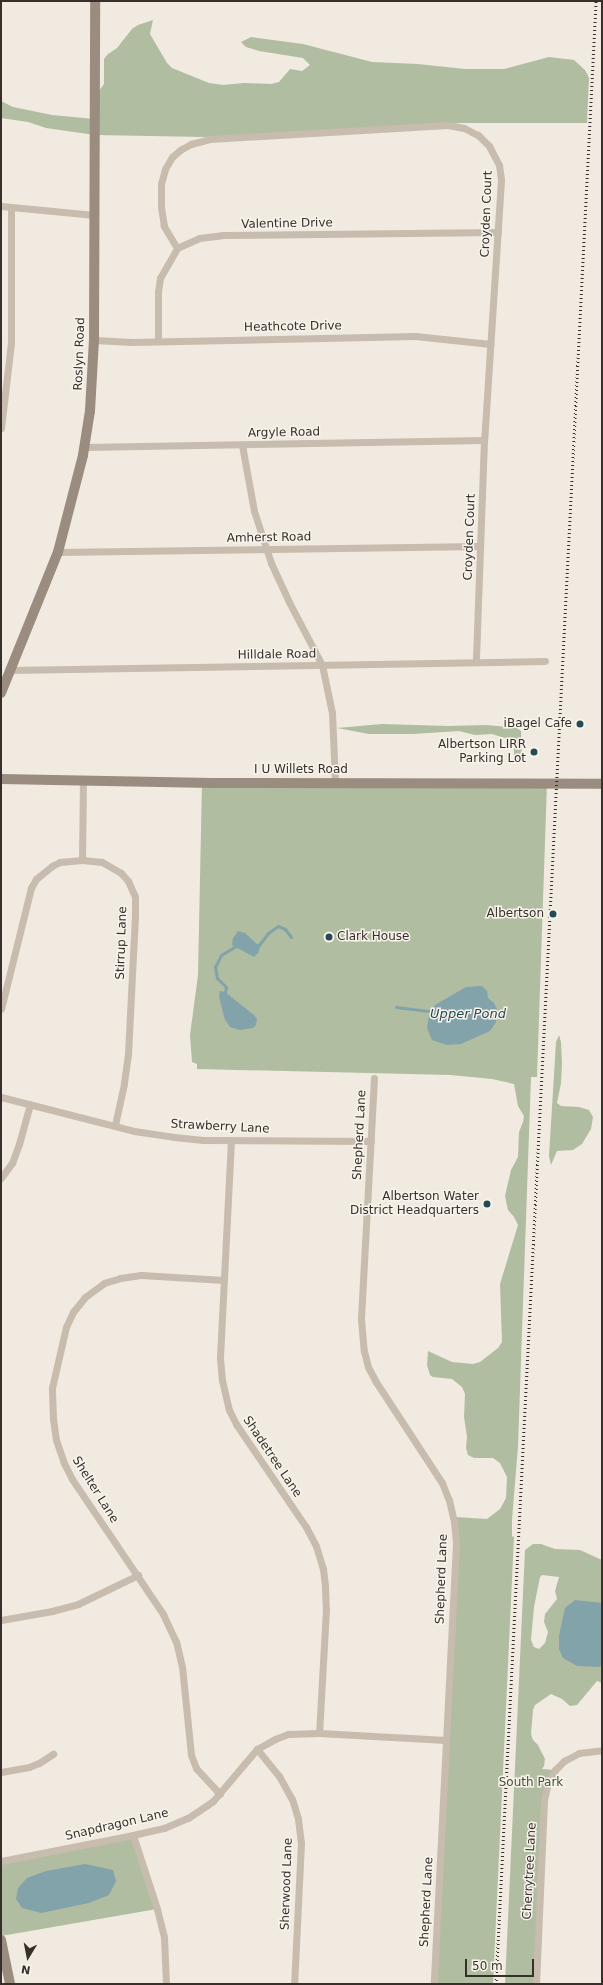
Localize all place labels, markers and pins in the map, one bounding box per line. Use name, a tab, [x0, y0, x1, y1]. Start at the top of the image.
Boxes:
place label: iBagel Cafe	[504, 717, 572, 731]
marker: iBagel Cafe	[575, 719, 585, 729]
place label: Albertson LIRR Parking Lot	[438, 738, 526, 766]
marker: Albertson LIRR Parking Lot	[529, 747, 539, 757]
place label: Albertson	[487, 907, 544, 921]
marker: Albertson	[547, 908, 559, 920]
place label: Clark House	[337, 930, 409, 944]
marker: Clark House	[324, 932, 334, 942]
place label: Albertson Water District Headquarters	[350, 1190, 479, 1218]
marker: Albertson Water District Headquarters	[482, 1199, 492, 1209]

